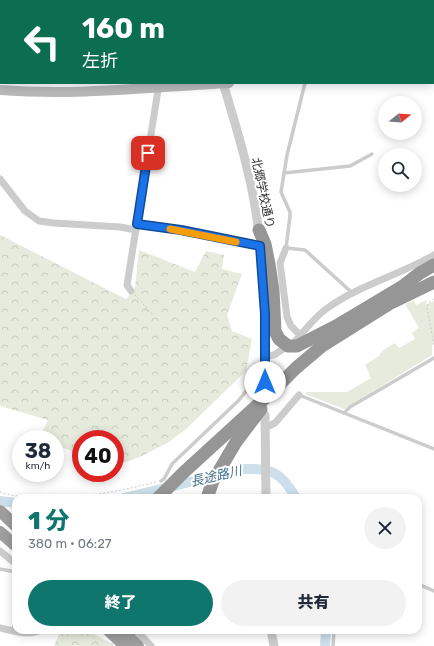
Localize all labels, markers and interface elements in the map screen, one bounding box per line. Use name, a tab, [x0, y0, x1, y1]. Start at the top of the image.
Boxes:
text: 160 m	[82, 12, 165, 45]
icon: left	[16, 16, 68, 68]
text: 左折	[82, 50, 118, 72]
north arrow	[378, 96, 422, 140]
map controls	[378, 96, 422, 192]
pin	[131, 136, 165, 170]
icon: arrive	[137, 142, 159, 164]
button: search	[378, 148, 422, 192]
street label: 北郷学校通り	[249, 156, 277, 230]
position arrow	[244, 361, 286, 403]
speed limit sign: 40	[72, 430, 124, 482]
text: 38	[25, 439, 51, 463]
text: km/h	[26, 460, 50, 472]
water label: 長途路川	[189, 462, 245, 489]
text: 1 分	[28, 507, 69, 535]
button: close	[364, 507, 406, 549]
text: 380 m · 06:27	[28, 536, 111, 551]
button: 終了	[28, 580, 213, 626]
button: 共有	[221, 580, 406, 626]

